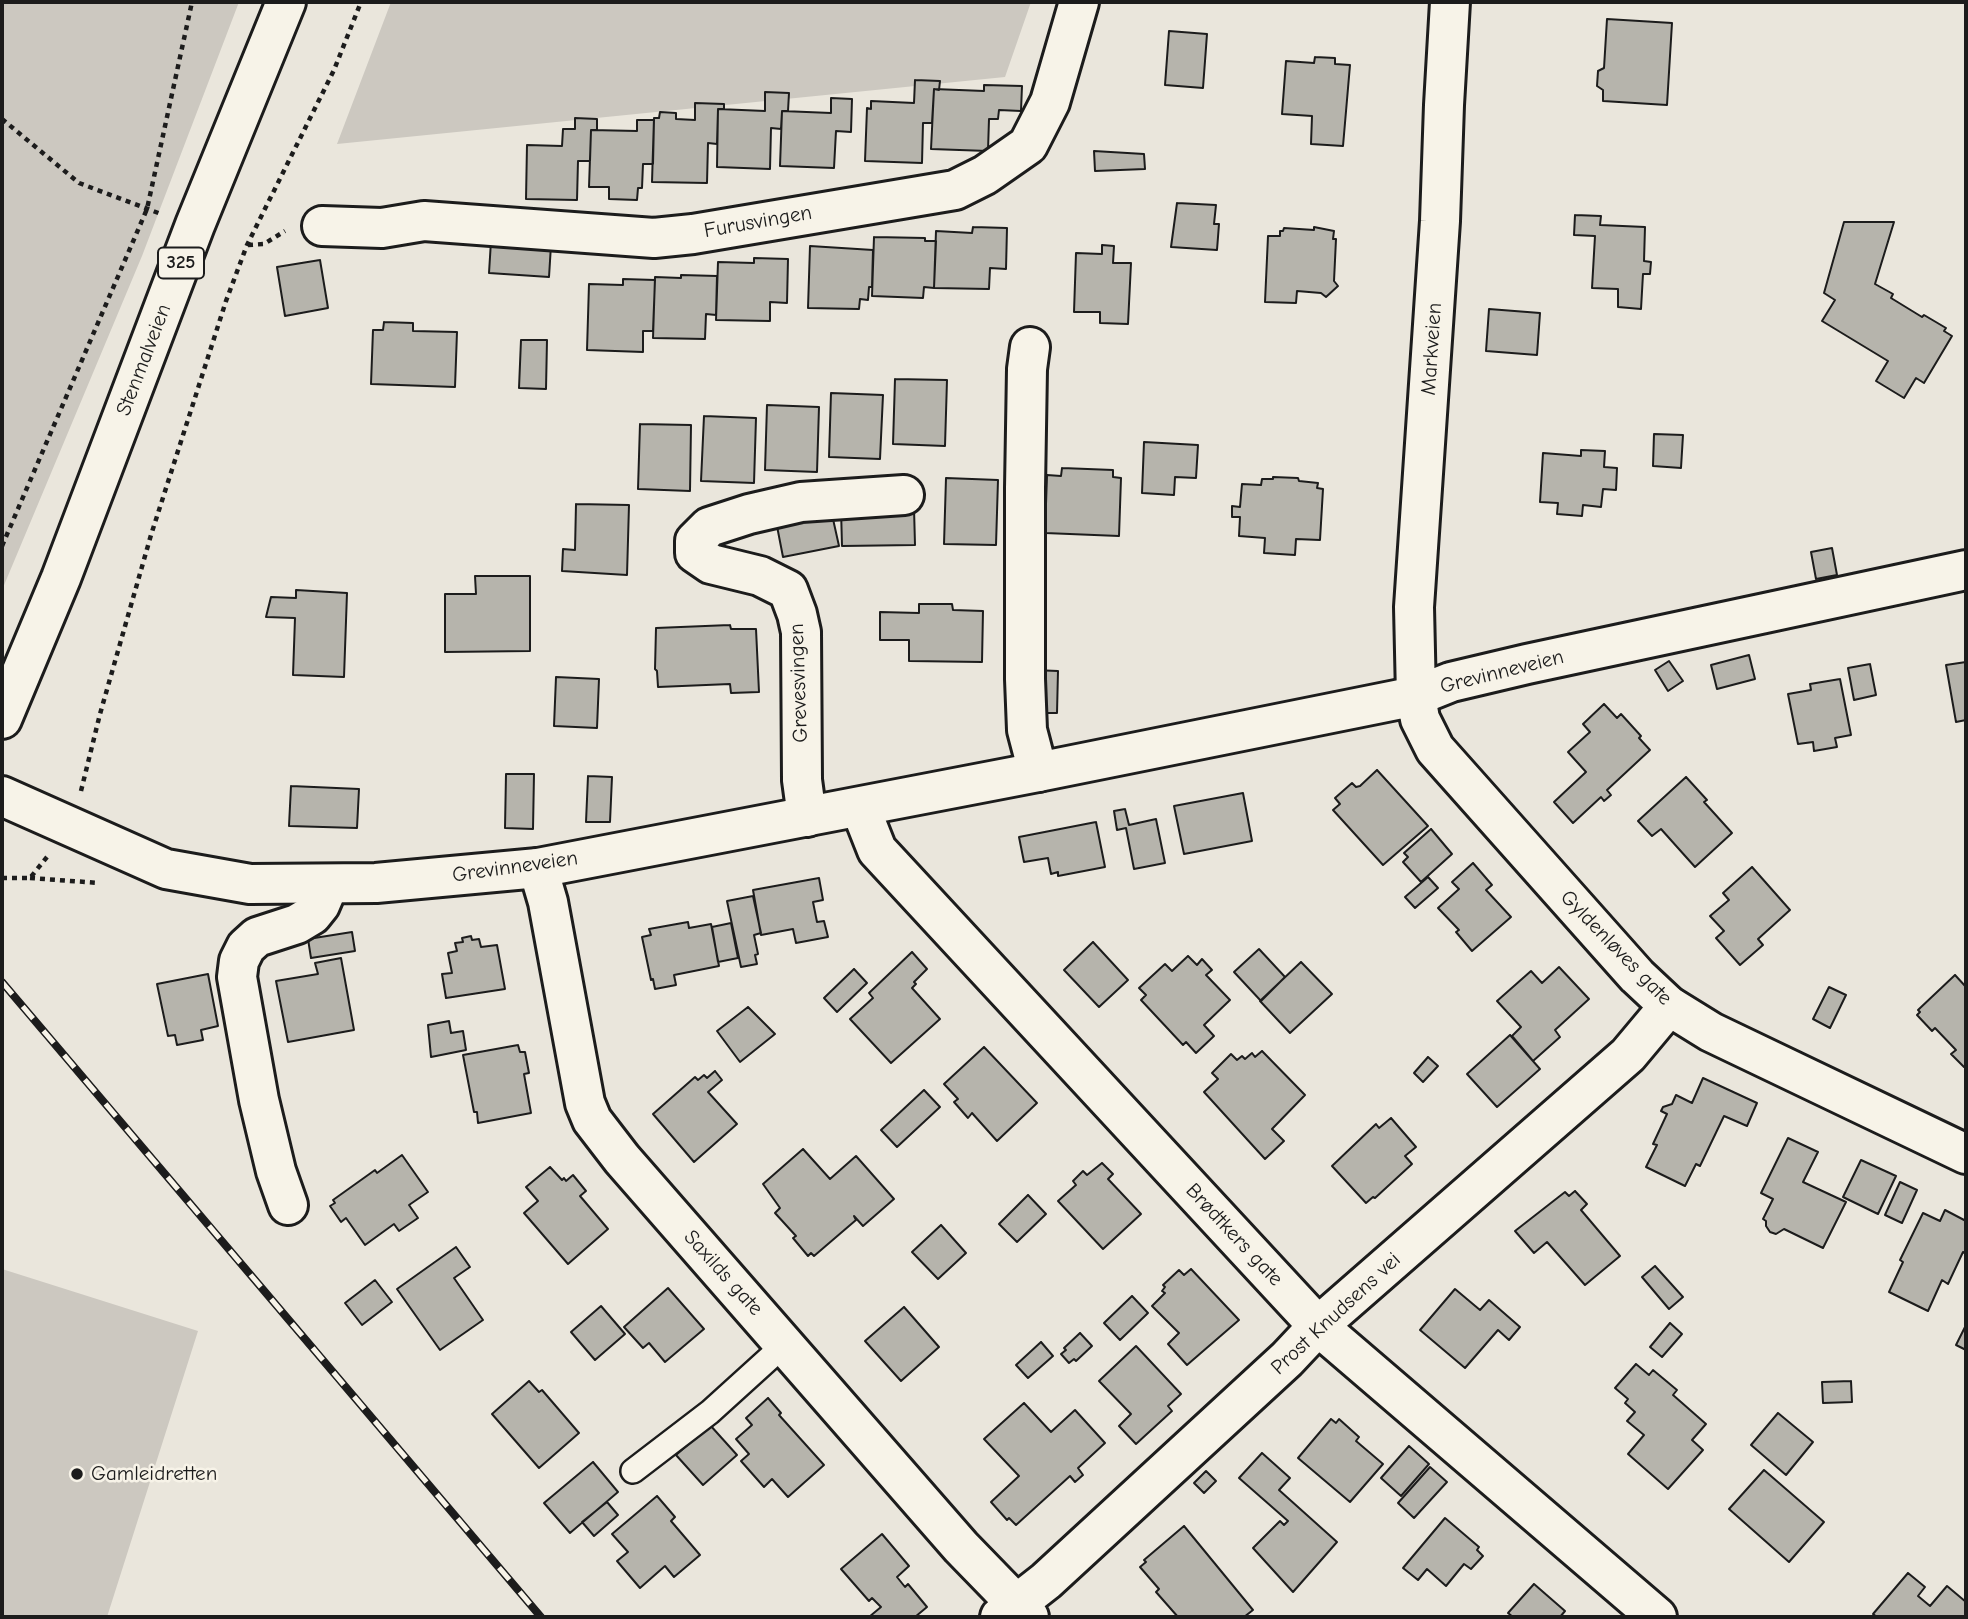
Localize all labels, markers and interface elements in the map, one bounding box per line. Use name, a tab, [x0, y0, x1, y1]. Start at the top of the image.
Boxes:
street label: Furusvingen	[702, 200, 814, 244]
road number: 325	[158, 247, 204, 278]
street label: Stenmalveien	[111, 301, 177, 419]
street label: Markveien	[1416, 302, 1448, 396]
street label: Grevesvingen	[784, 623, 814, 743]
street label: Grevinneveien	[1438, 644, 1566, 700]
street label: Grevinneveien	[451, 846, 579, 888]
street label: Gyldenløves gate	[1555, 885, 1677, 1011]
street label: Brødtkers gate	[1180, 1178, 1288, 1292]
street label: Saxilds gate	[678, 1225, 768, 1321]
street label: Prost Knudsens vei	[1266, 1248, 1406, 1380]
place label: Gamleidretten	[91, 1461, 217, 1487]
marker: Gamleidretten	[69, 1466, 85, 1482]

